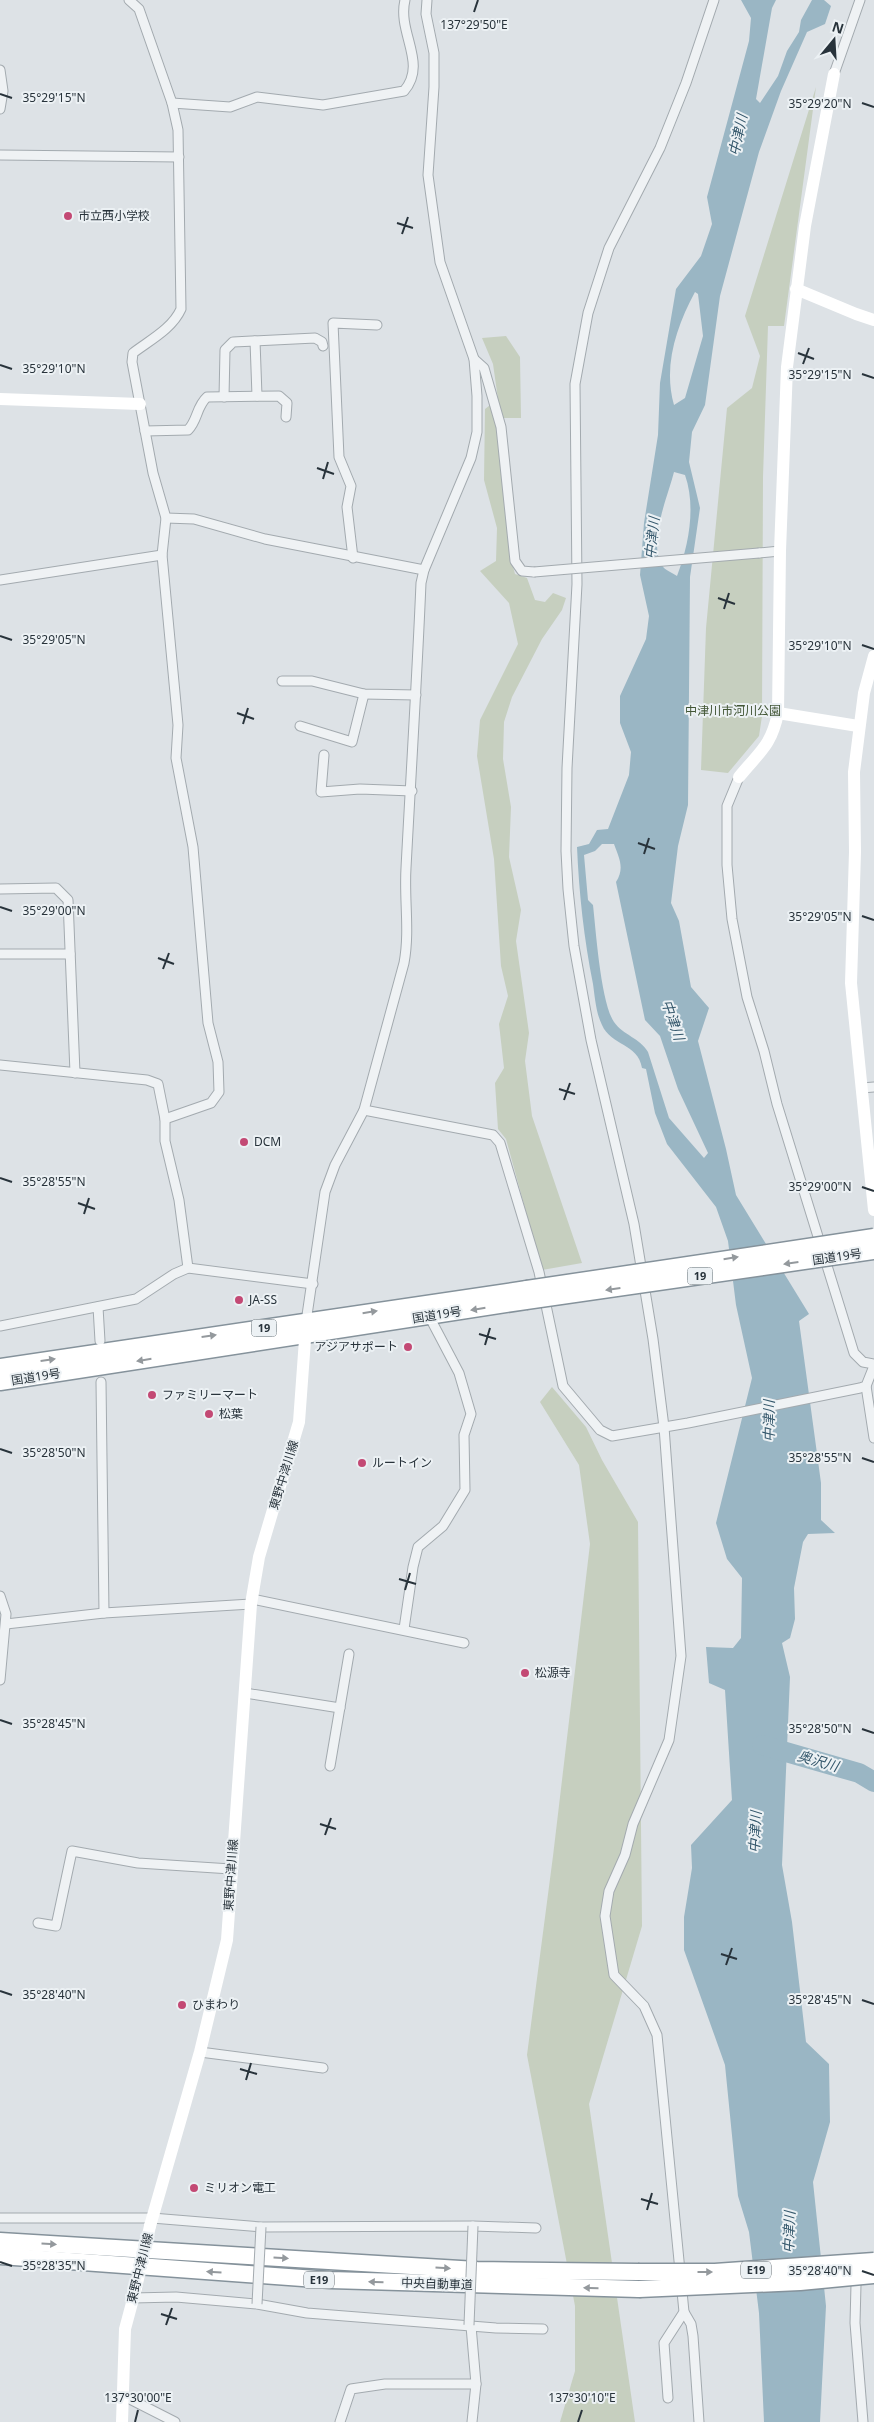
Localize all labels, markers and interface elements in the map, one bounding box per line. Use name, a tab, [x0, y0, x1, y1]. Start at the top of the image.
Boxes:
north arrow	[809, 15, 859, 65]
text: 137°29'50"E	[440, 16, 508, 33]
text: N	[830, 16, 847, 38]
text: 35°29'15"N	[22, 89, 86, 106]
text: 35°29'20"N	[788, 95, 852, 112]
water label: 中津川	[724, 110, 752, 157]
place label: 市立西小学校	[78, 207, 150, 224]
marker: 市立西小学校	[62, 210, 74, 222]
text: 35°29'10"N	[22, 360, 86, 377]
text: 35°29'15"N	[788, 366, 852, 383]
water label: 中津川	[640, 514, 663, 560]
text: 35°29'05"N	[22, 631, 86, 648]
text: 35°29'10"N	[788, 637, 852, 654]
park label: 中津川市河川公園	[685, 702, 781, 719]
text: 35°29'00"N	[22, 902, 86, 919]
text: 35°29'05"N	[788, 908, 852, 925]
water label: 中津川	[658, 997, 690, 1045]
place label: DCM	[254, 1133, 281, 1150]
marker: DCM	[238, 1136, 250, 1148]
text: 35°28'55"N	[22, 1173, 86, 1190]
text: 35°29'00"N	[788, 1178, 852, 1195]
street label: 国道19号	[811, 1245, 863, 1268]
one-way arrow	[724, 1254, 740, 1262]
one-way arrow	[783, 1260, 799, 1268]
road number: 19	[688, 1268, 712, 1284]
one-way arrow	[605, 1285, 621, 1293]
place label: JA-SS	[248, 1291, 277, 1308]
marker: JA-SS	[233, 1294, 245, 1306]
street label: 国道19号	[411, 1302, 463, 1327]
one-way arrow	[470, 1305, 486, 1313]
one-way arrow	[362, 1308, 378, 1316]
road number: 19	[252, 1320, 276, 1336]
one-way arrow	[201, 1332, 217, 1340]
place label: アジアサポート	[314, 1338, 398, 1355]
marker: アジアサポート	[402, 1341, 414, 1353]
one-way arrow	[41, 1356, 57, 1364]
one-way arrow	[136, 1357, 152, 1365]
street label: 国道19号	[10, 1364, 62, 1389]
place label: ファミリーマート	[162, 1386, 258, 1403]
marker: ファミリーマート	[146, 1389, 158, 1401]
water label: 中津川	[759, 1398, 778, 1442]
place label: 松葉	[219, 1405, 243, 1422]
marker: 松葉	[203, 1408, 215, 1420]
street label: 東野中津川線	[265, 1438, 302, 1512]
text: 35°28'50"N	[22, 1444, 86, 1461]
text: 35°28'55"N	[788, 1449, 852, 1466]
place label: ルートイン	[372, 1454, 432, 1471]
marker: ルートイン	[356, 1457, 368, 1469]
place label: 松源寺	[535, 1664, 571, 1681]
marker: 松源寺	[519, 1667, 531, 1679]
text: 35°28'45"N	[22, 1715, 86, 1732]
text: 35°28'50"N	[788, 1720, 852, 1737]
water label: 奥沢川	[795, 1746, 843, 1776]
water label: 中津川	[744, 1809, 765, 1853]
street label: 東野中津川線	[220, 1838, 241, 1911]
text: 35°28'40"N	[22, 1986, 86, 2003]
text: 35°28'45"N	[788, 1991, 852, 2008]
place label: ひまわり	[192, 1996, 240, 2013]
marker: ひまわり	[176, 1999, 188, 2011]
place label: ミリオン電工	[204, 2179, 276, 2196]
marker: ミリオン電工	[188, 2182, 200, 2194]
water label: 中津川	[778, 2209, 799, 2253]
street label: 東野中津川線	[123, 2231, 156, 2305]
one-way arrow	[41, 2240, 57, 2248]
one-way arrow	[273, 2255, 289, 2263]
text: 35°28'35"N	[22, 2257, 86, 2274]
road number: E19	[741, 2262, 771, 2278]
text: 35°28'40"N	[788, 2262, 852, 2279]
one-way arrow	[435, 2264, 451, 2272]
one-way arrow	[205, 2268, 221, 2276]
one-way arrow	[697, 2268, 713, 2276]
road number: E19	[304, 2272, 334, 2288]
street label: 中央自動車道	[401, 2274, 473, 2293]
one-way arrow	[368, 2278, 384, 2286]
one-way arrow	[582, 2284, 598, 2292]
text: 137°30'00"E	[104, 2389, 172, 2406]
text: 137°30'10"E	[548, 2389, 616, 2406]

